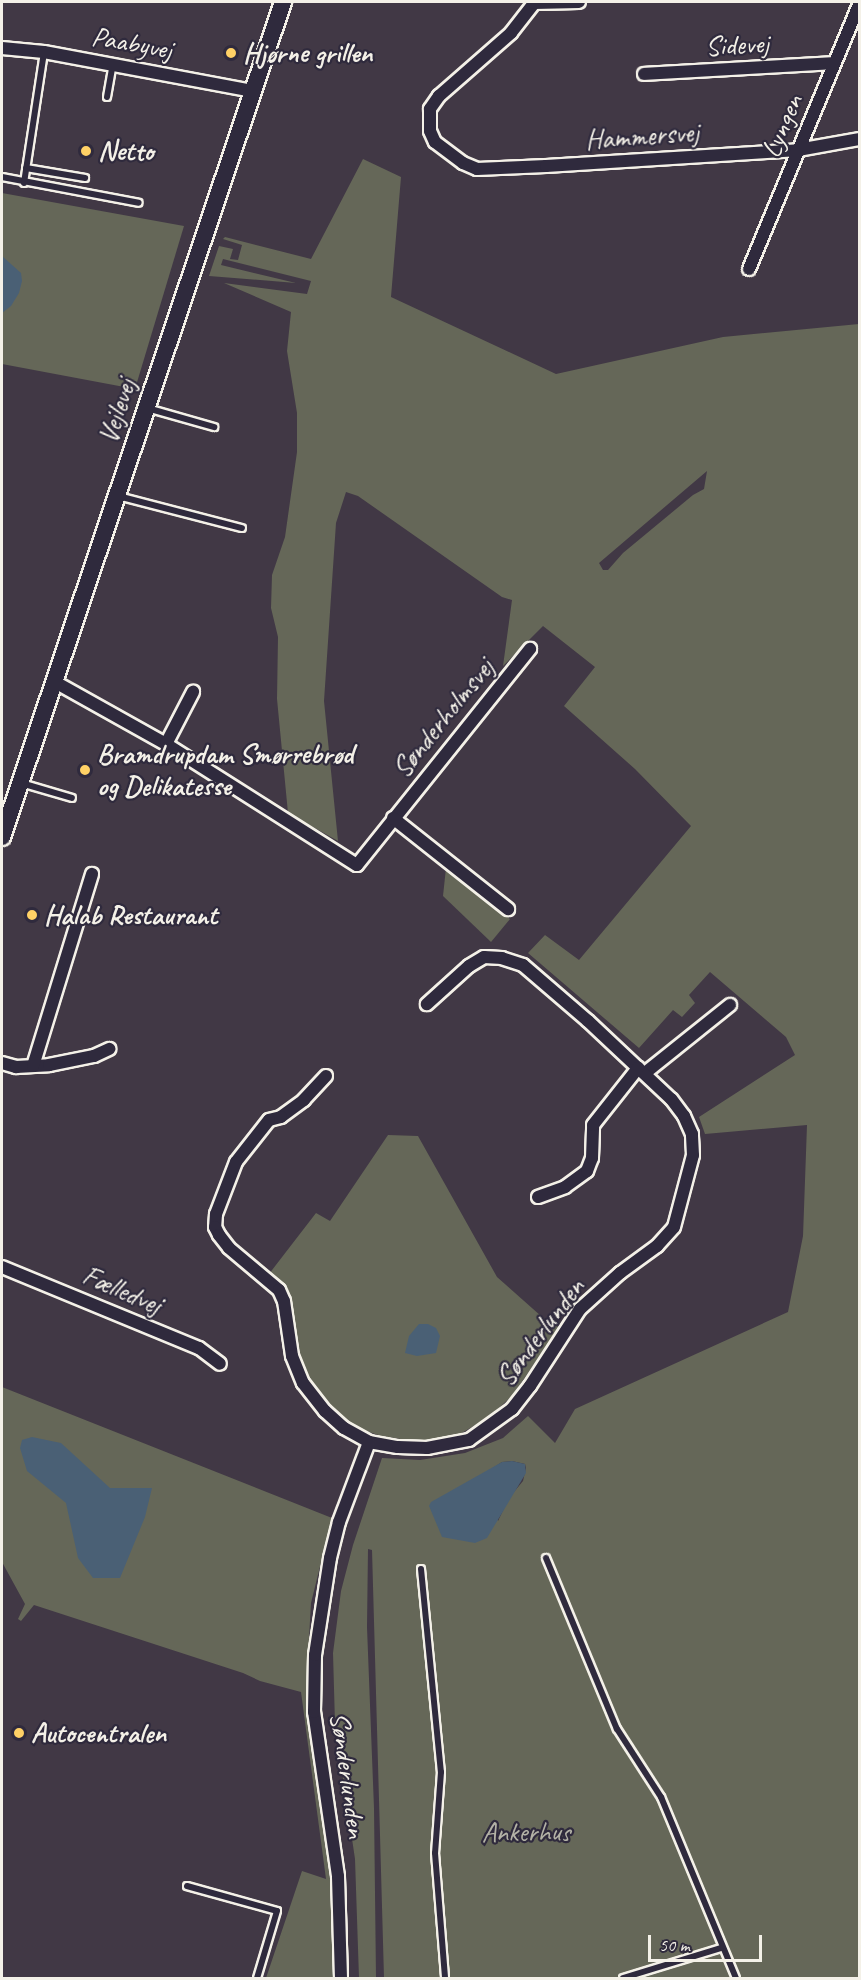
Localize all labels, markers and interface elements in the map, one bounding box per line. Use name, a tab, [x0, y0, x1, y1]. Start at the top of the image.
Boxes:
street label: Paabyvej	[89, 19, 175, 67]
street label: Sidevej	[704, 27, 770, 63]
place label: Hjørne grillen	[243, 36, 372, 70]
marker: Hjørne grillen	[224, 46, 238, 60]
street label: Lyngen	[754, 89, 810, 163]
street label: Hammersvej	[584, 115, 700, 157]
place label: Netto	[98, 134, 154, 168]
marker: Netto	[79, 144, 93, 158]
street label: Vejlevej	[91, 375, 143, 447]
street label: Sønderholmsvej	[385, 652, 501, 784]
place label: Bramdrupdam Smørrebrød og Delikatesse	[97, 737, 352, 803]
marker: Bramdrupdam Smørrebrød og Delikatesse	[78, 763, 92, 777]
place label: Halab Restaurant	[44, 898, 218, 932]
marker: Halab Restaurant	[25, 908, 39, 922]
street label: Fælledvej	[77, 1258, 167, 1322]
street label: Sønderlunden	[488, 1271, 592, 1393]
street label: Sønderlunden	[323, 1710, 373, 1840]
place label: Autocentralen	[31, 1716, 166, 1750]
marker: Autocentralen	[12, 1726, 26, 1740]
park label: Ankerhus	[482, 1815, 570, 1849]
scale bar	[651, 1923, 765, 1961]
text: 50 m	[659, 1934, 690, 1956]

